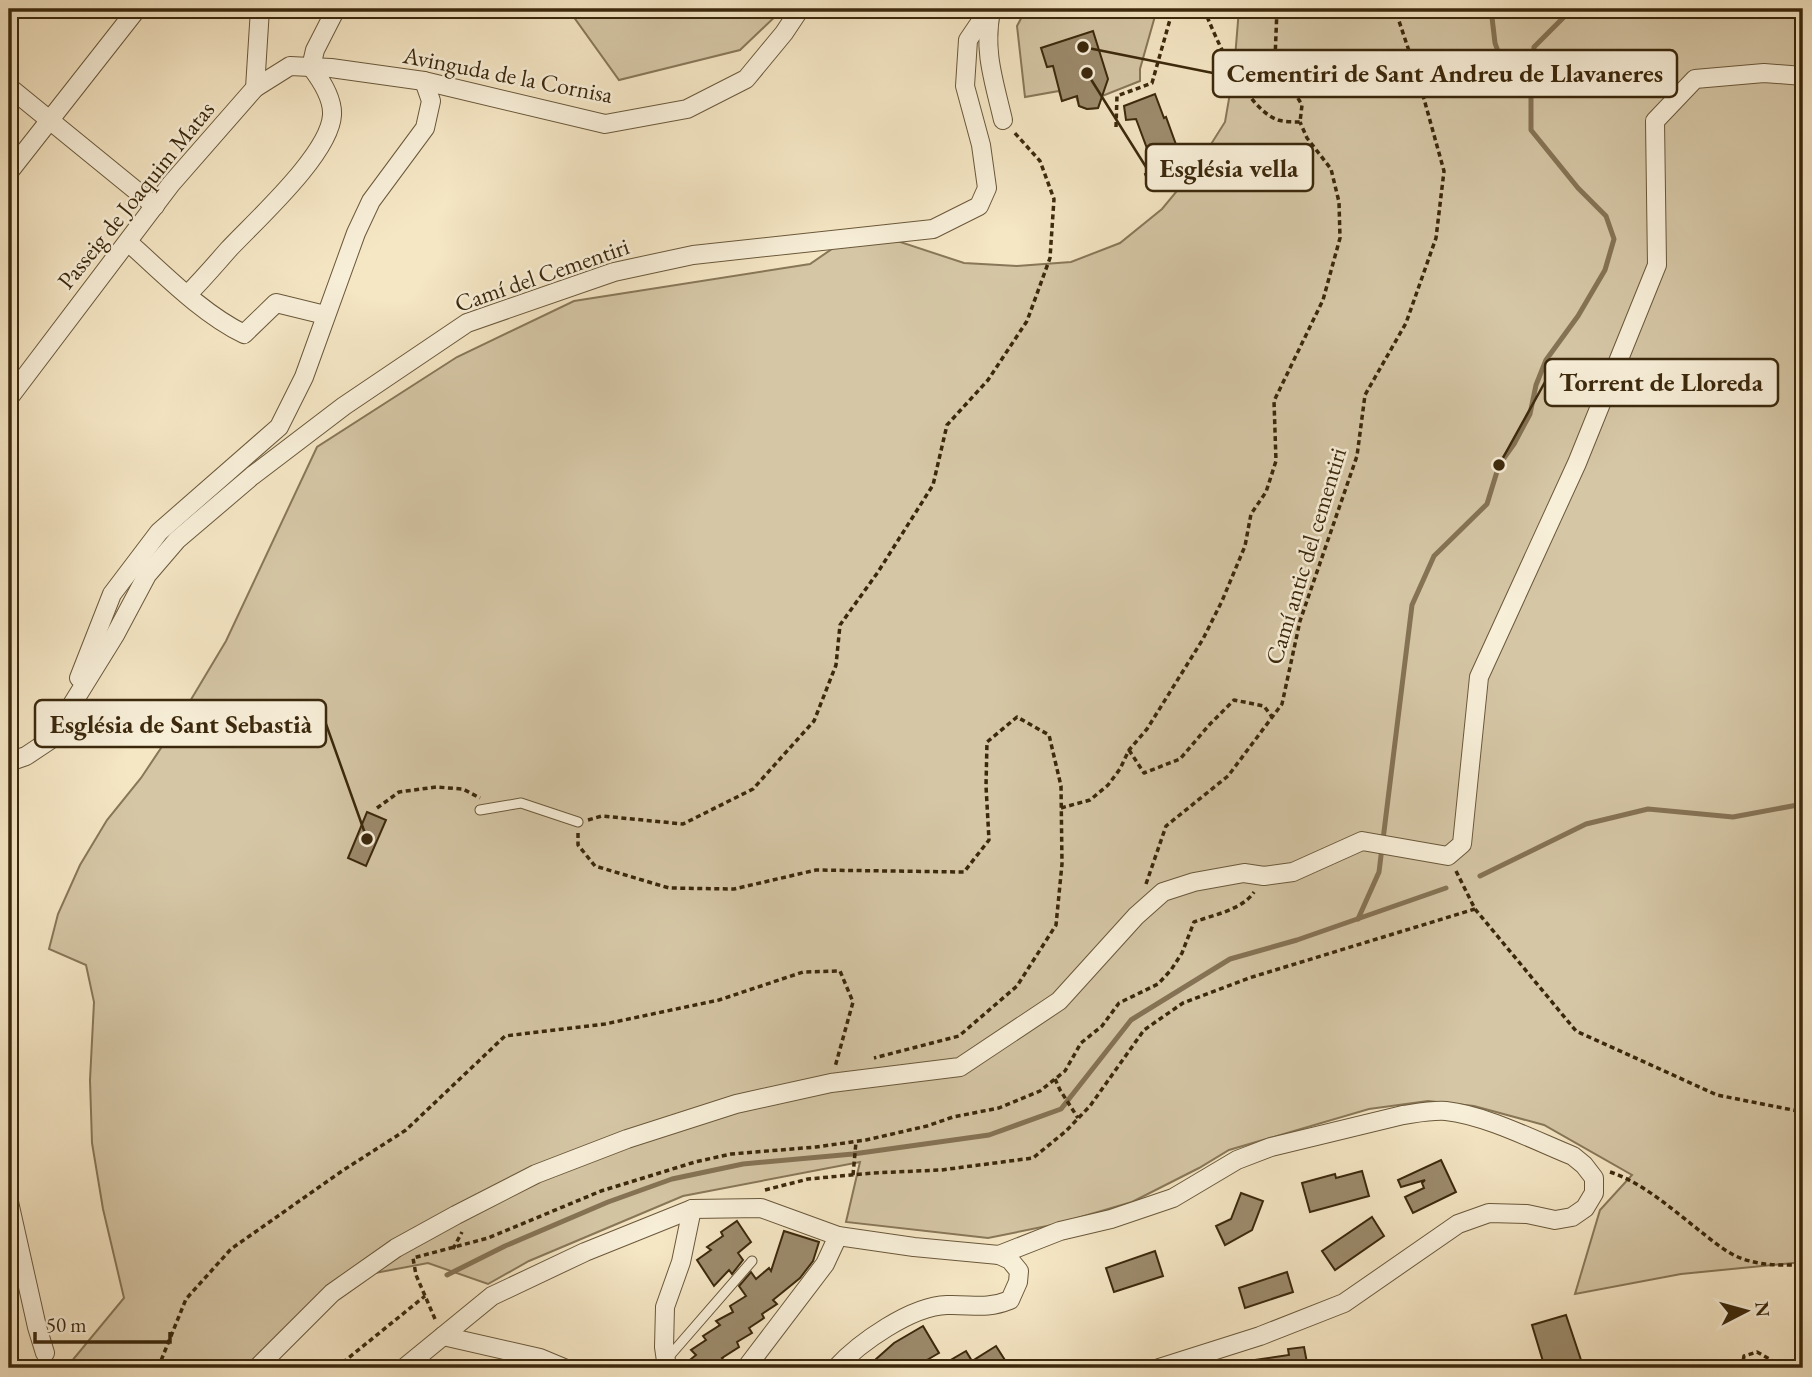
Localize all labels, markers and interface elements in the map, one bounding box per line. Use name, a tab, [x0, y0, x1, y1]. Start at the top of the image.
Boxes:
street label: Avinguda de la Cornisa	[400, 39, 616, 110]
callout: Cementiri de Sant Andreu de Llavaneres	[1213, 50, 1677, 97]
text: Cementiri de Sant Andreu de Llavaneres	[1227, 56, 1663, 90]
street label: Passeig de Joaquim Matas	[50, 94, 221, 295]
callout: Església vella	[1146, 144, 1313, 191]
text: Església vella	[1160, 151, 1299, 185]
street label: Camí del Cementiri	[451, 230, 633, 319]
callout: Torrent de Lloreda	[1545, 359, 1778, 406]
text: Torrent de Lloreda	[1559, 365, 1764, 399]
street label: Camí antic del cementiri	[1258, 444, 1353, 668]
callout: Església de Sant Sebastià	[35, 700, 326, 747]
text: Església de Sant Sebastià	[50, 707, 313, 741]
north arrow	[1710, 1276, 1780, 1346]
scale bar	[35, 1300, 170, 1344]
text: N	[1749, 1300, 1776, 1319]
text: 50 m	[46, 1311, 87, 1338]

